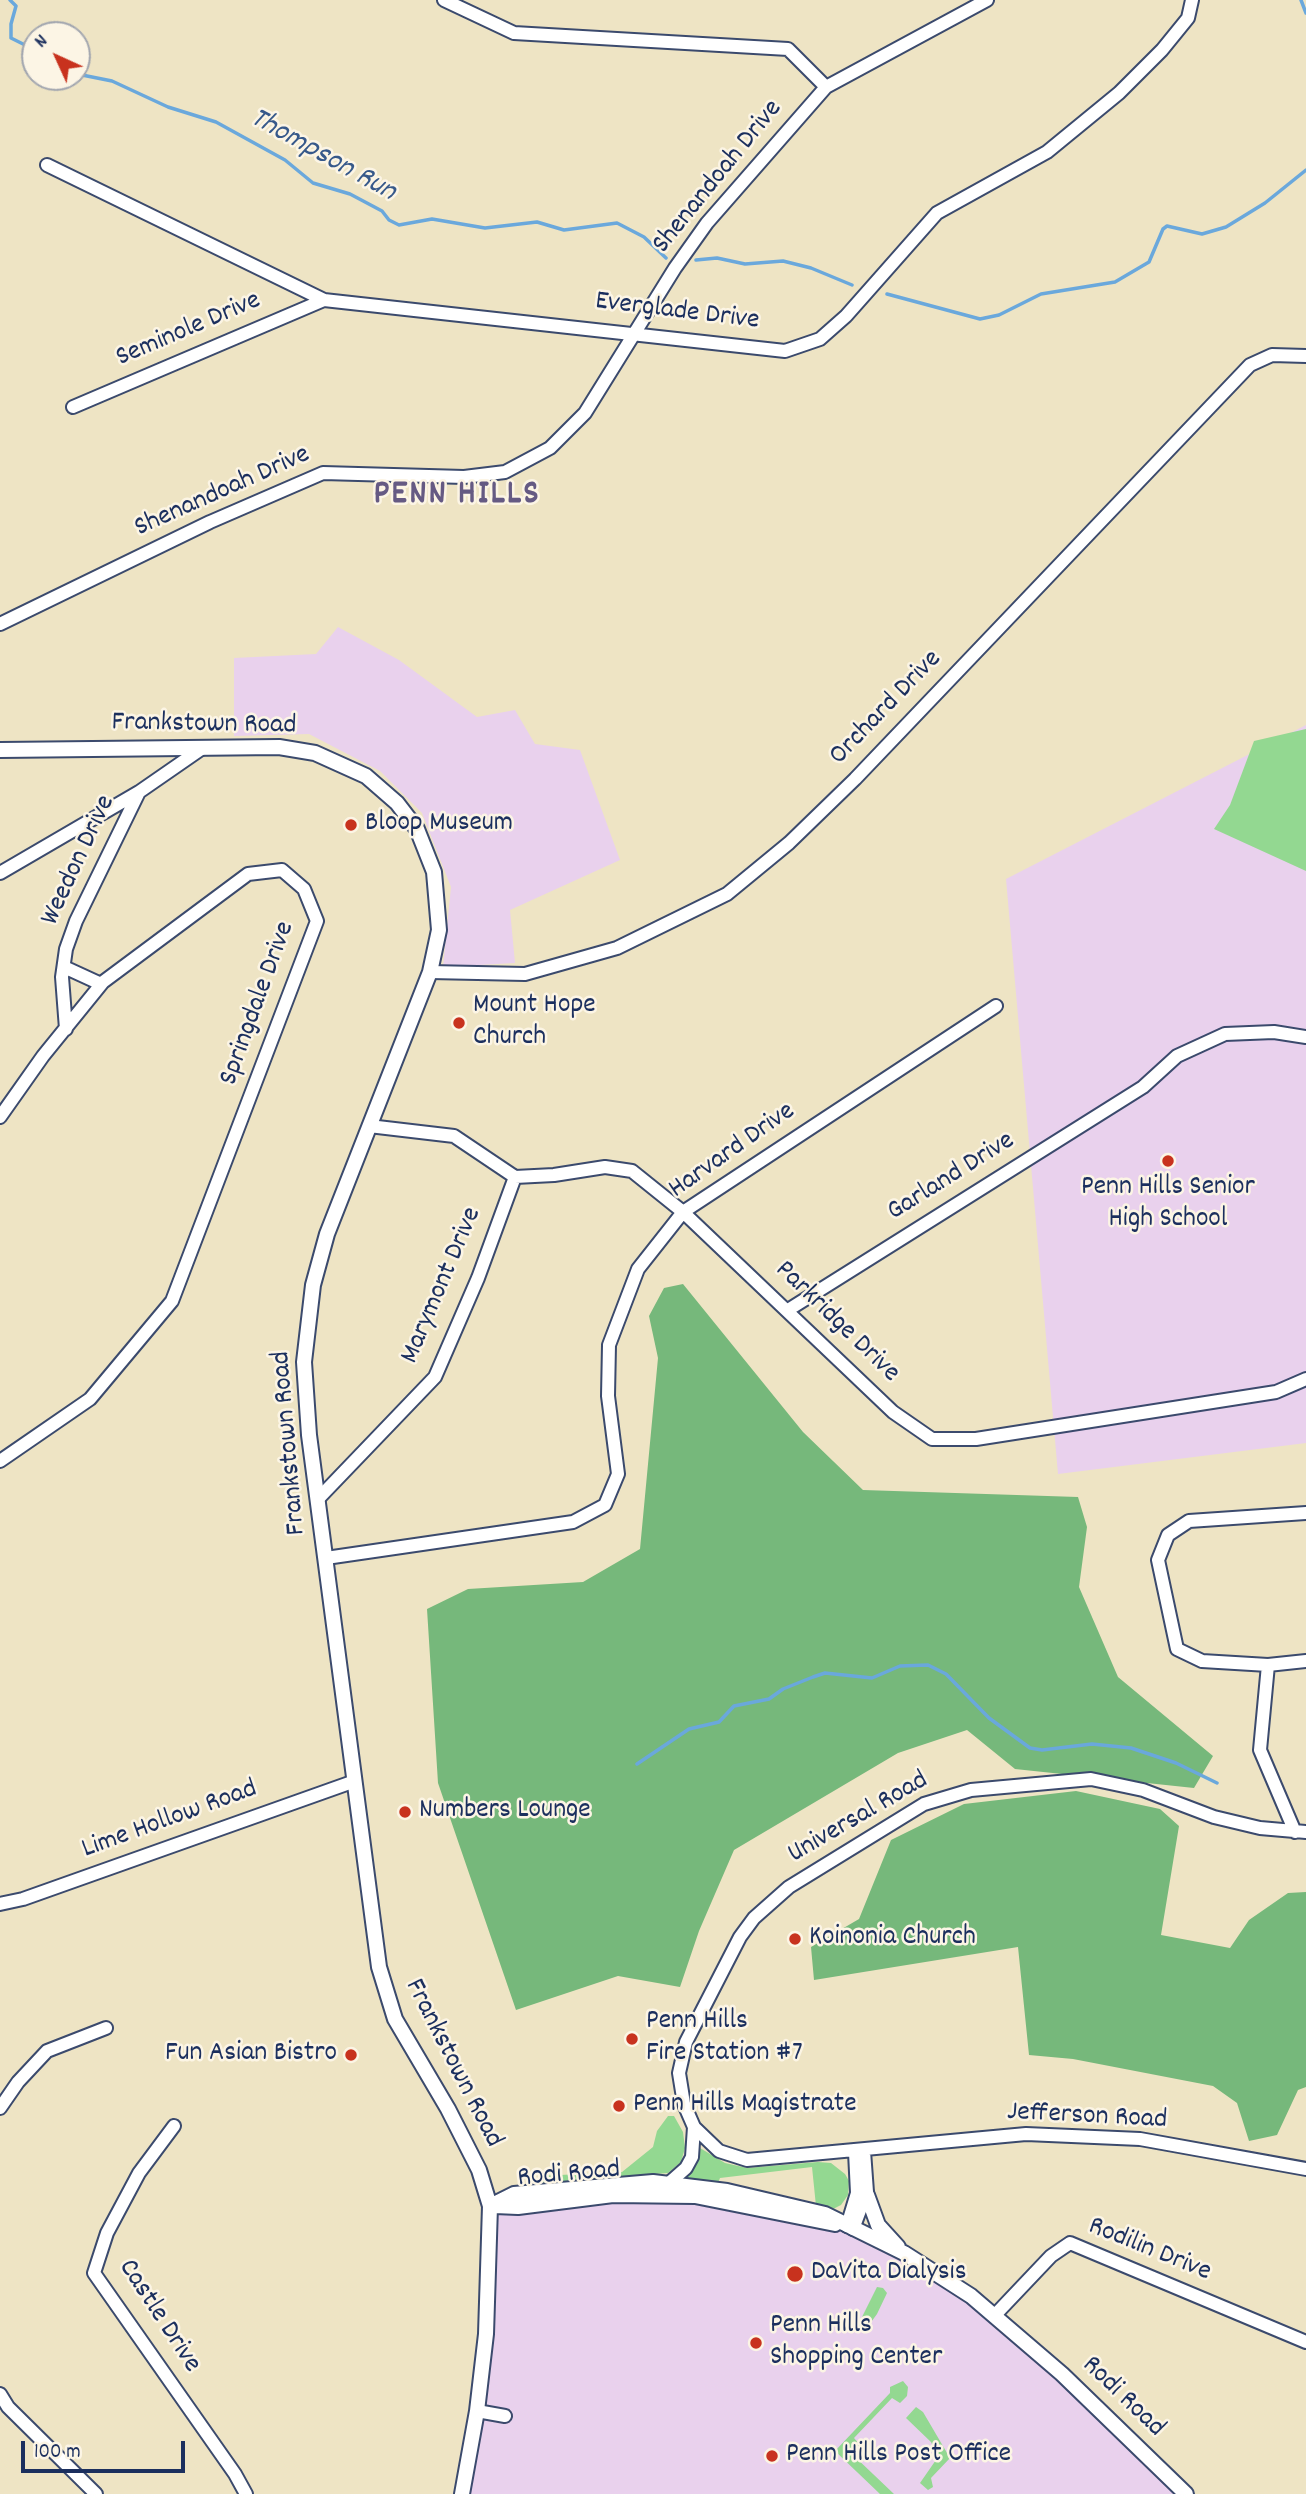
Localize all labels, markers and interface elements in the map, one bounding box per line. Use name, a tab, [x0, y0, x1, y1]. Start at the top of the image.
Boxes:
north arrow	[21, 21, 91, 91]
text: N	[29, 29, 55, 55]
street label: Shenandoah Drive	[647, 94, 791, 262]
water label: Thompson Run	[243, 102, 401, 212]
street label: Seminole Drive	[112, 285, 266, 377]
street label: Everglade Drive	[593, 286, 761, 340]
street label: Shenandoah Drive	[130, 439, 316, 547]
district label: PENN HILLS	[375, 476, 539, 518]
street label: Orchard Drive	[824, 644, 950, 774]
street label: Frankstown Road	[111, 708, 297, 744]
street label: Weedon Drive	[35, 791, 125, 931]
place label: Bloop Museum	[365, 808, 513, 842]
marker: Bloop Museum	[343, 817, 359, 833]
street label: Springdale Drive	[214, 918, 304, 1090]
place label: Mount Hope Church	[473, 990, 596, 1056]
marker: Mount Hope Church	[451, 1015, 467, 1031]
street label: Harvard Drive	[663, 1096, 803, 1208]
street label: Garland Drive	[882, 1126, 1022, 1230]
marker: Penn Hills Senior High School	[1160, 1153, 1176, 1169]
place label: Penn Hills Senior High School	[1081, 1172, 1255, 1238]
street label: Marymont Drive	[395, 1203, 491, 1369]
street label: Parkridge Drive	[766, 1255, 906, 1391]
street label: Frankstown Road	[266, 1350, 316, 1536]
street label: Universal Road	[783, 1765, 935, 1873]
street label: Lime Hollow Road	[78, 1774, 262, 1868]
place label: Numbers Lounge	[419, 1795, 591, 1829]
marker: Numbers Lounge	[397, 1804, 413, 1820]
place label: Koinonia Church	[809, 1922, 976, 1956]
marker: Koinonia Church	[787, 1931, 803, 1947]
street label: Frankstown Road	[395, 1974, 509, 2154]
place label: Penn Hills Fire Station #7	[646, 2006, 803, 2072]
marker: Penn Hills Fire Station #7	[624, 2031, 640, 2047]
place label: Fun Asian Bistro	[165, 2038, 337, 2072]
marker: Fun Asian Bistro	[343, 2047, 359, 2063]
place label: Penn Hills Magistrate	[633, 2089, 857, 2123]
street label: Jefferson Road	[1006, 2097, 1168, 2139]
marker: Penn Hills Magistrate	[611, 2098, 627, 2114]
street label: Rodi Road	[516, 2155, 622, 2197]
street label: Rodilin Drive	[1083, 2211, 1215, 2291]
street label: Castle Drive	[109, 2254, 207, 2380]
place label: DaVita Dialysis	[811, 2257, 966, 2291]
marker: DaVita Dialysis	[785, 2264, 805, 2284]
place label: Penn Hills Shopping Center	[770, 2310, 942, 2376]
marker: Penn Hills Shopping Center	[748, 2335, 764, 2351]
street label: Rodi Road	[1073, 2350, 1171, 2446]
scale bar	[24, 2428, 189, 2472]
text: 100 m	[34, 2438, 81, 2468]
place label: Penn Hills Post Office	[786, 2439, 1011, 2473]
marker: Penn Hills Post Office	[764, 2448, 780, 2464]

